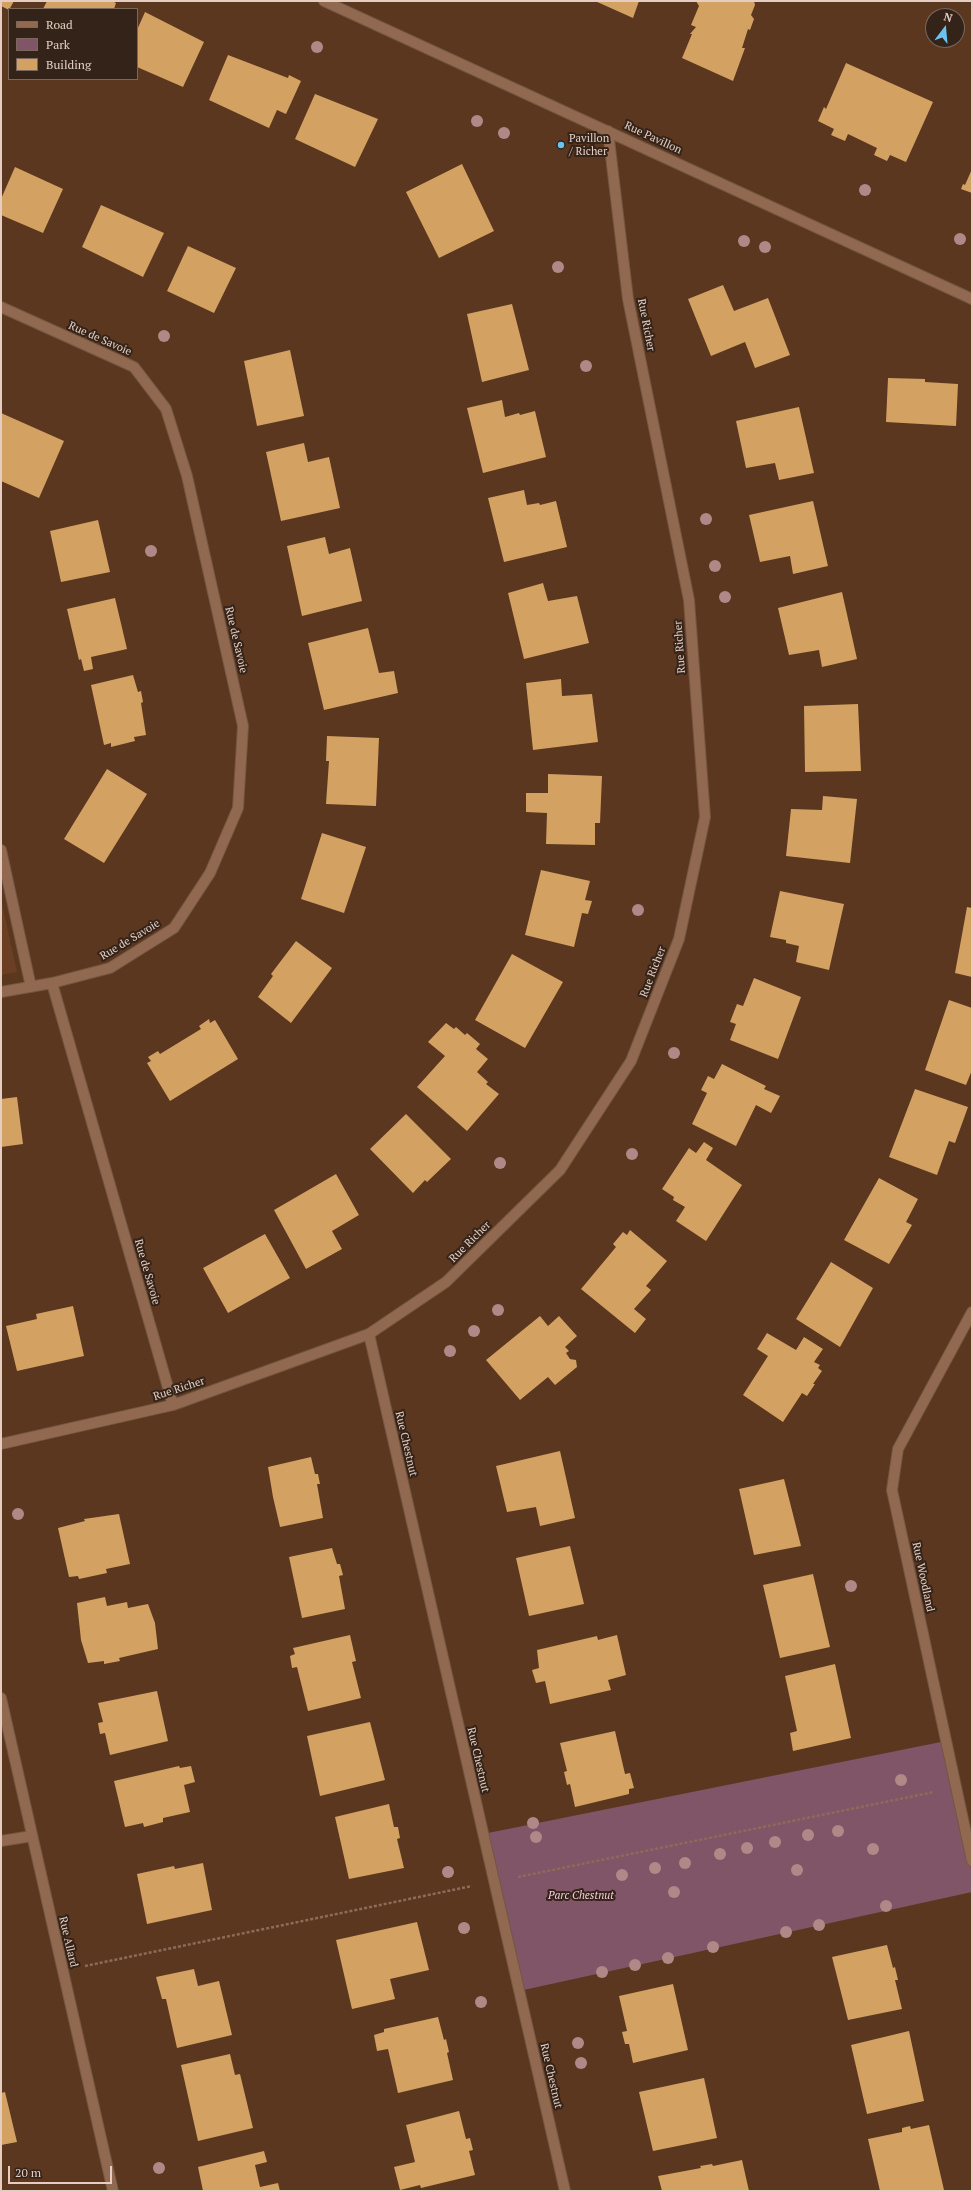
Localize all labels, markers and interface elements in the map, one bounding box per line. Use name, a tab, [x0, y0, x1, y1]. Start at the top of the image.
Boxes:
legend	[8, 8, 138, 80]
north arrow	[925, 8, 965, 48]
text: N	[942, 10, 954, 25]
text: Road	[46, 17, 73, 32]
text: Park	[46, 37, 70, 52]
text: Building	[46, 57, 91, 72]
street label: Rue Pavillon	[622, 119, 684, 157]
place label: Pavillon / Richer	[569, 132, 609, 158]
marker: Pavillon / Richer	[556, 140, 566, 150]
street label: Rue Richer	[634, 298, 658, 352]
street label: Rue de Savoie	[66, 319, 134, 359]
street label: Rue de Savoie	[222, 606, 250, 674]
street label: Rue Richer	[672, 620, 688, 674]
street label: Rue de Savoie	[98, 917, 162, 963]
street label: Rue Richer	[637, 945, 669, 999]
street label: Rue Richer	[447, 1219, 493, 1265]
street label: Rue de Savoie	[131, 1238, 163, 1306]
street label: Rue Richer	[152, 1375, 206, 1403]
street label: Rue Chestnut	[392, 1410, 420, 1478]
street label: Rue Woodland	[909, 1541, 937, 1613]
street label: Rue Chestnut	[464, 1726, 492, 1794]
park label: Parc Chestnut	[548, 1889, 614, 1903]
street label: Rue Allard	[56, 1915, 80, 1969]
street label: Rue Chestnut	[537, 2042, 565, 2110]
scale bar	[10, 2158, 114, 2184]
text: 20 m	[15, 2165, 41, 2180]

